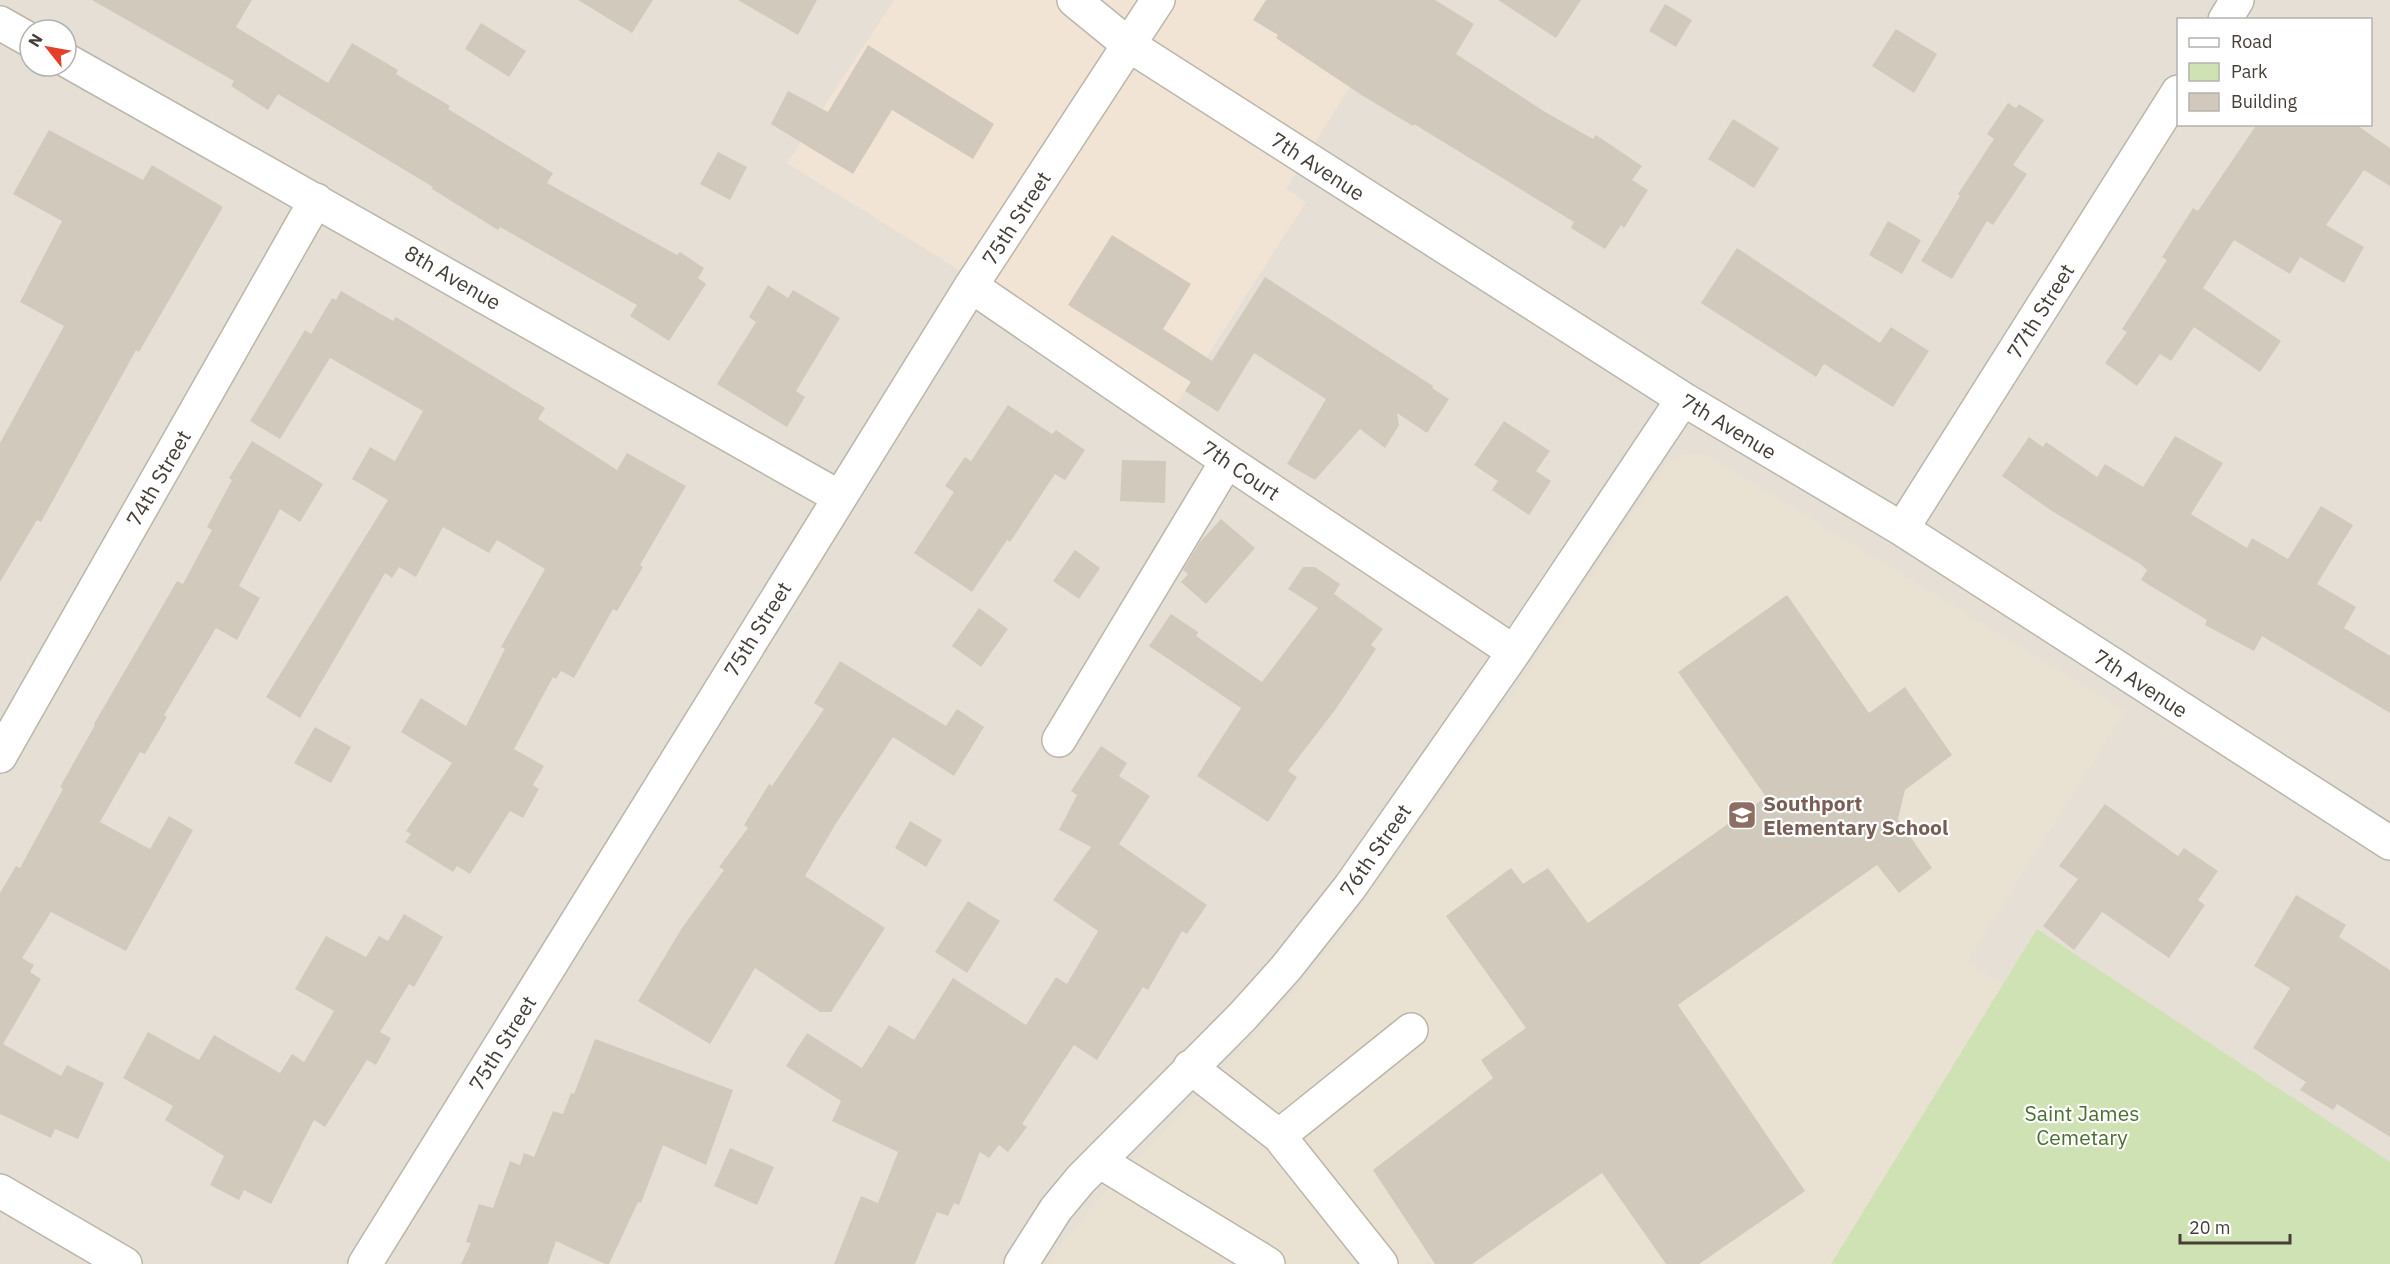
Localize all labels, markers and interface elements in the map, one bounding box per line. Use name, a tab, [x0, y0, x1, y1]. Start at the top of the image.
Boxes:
north arrow	[18, 18, 78, 78]
legend	[2177, 18, 2372, 126]
text: N	[24, 30, 47, 50]
text: Road	[2231, 30, 2272, 53]
text: Park	[2231, 60, 2268, 83]
text: Building	[2231, 90, 2298, 113]
street label: 7th Avenue	[1266, 125, 1370, 207]
street label: 75th Street	[975, 165, 1057, 271]
street label: 8th Avenue	[400, 238, 506, 316]
street label: 77th Street	[2000, 258, 2080, 364]
street label: 7th Avenue	[1676, 386, 1782, 466]
street label: 74th Street	[119, 425, 197, 531]
street label: 7th Court	[1196, 434, 1286, 506]
street label: 75th Street	[717, 576, 797, 682]
street label: 7th Avenue	[2089, 642, 2193, 724]
place label: Southport Elementary School	[1763, 789, 1948, 841]
street label: 76th Street	[1333, 798, 1417, 902]
school or university icon: Southport Elementary School	[1726, 799, 1758, 831]
street label: 75th Street	[462, 990, 542, 1096]
park label: Saint James Cemetary	[2025, 1099, 2139, 1151]
scale bar	[2180, 1207, 2290, 1245]
text: 20 m	[2189, 1216, 2231, 1239]

